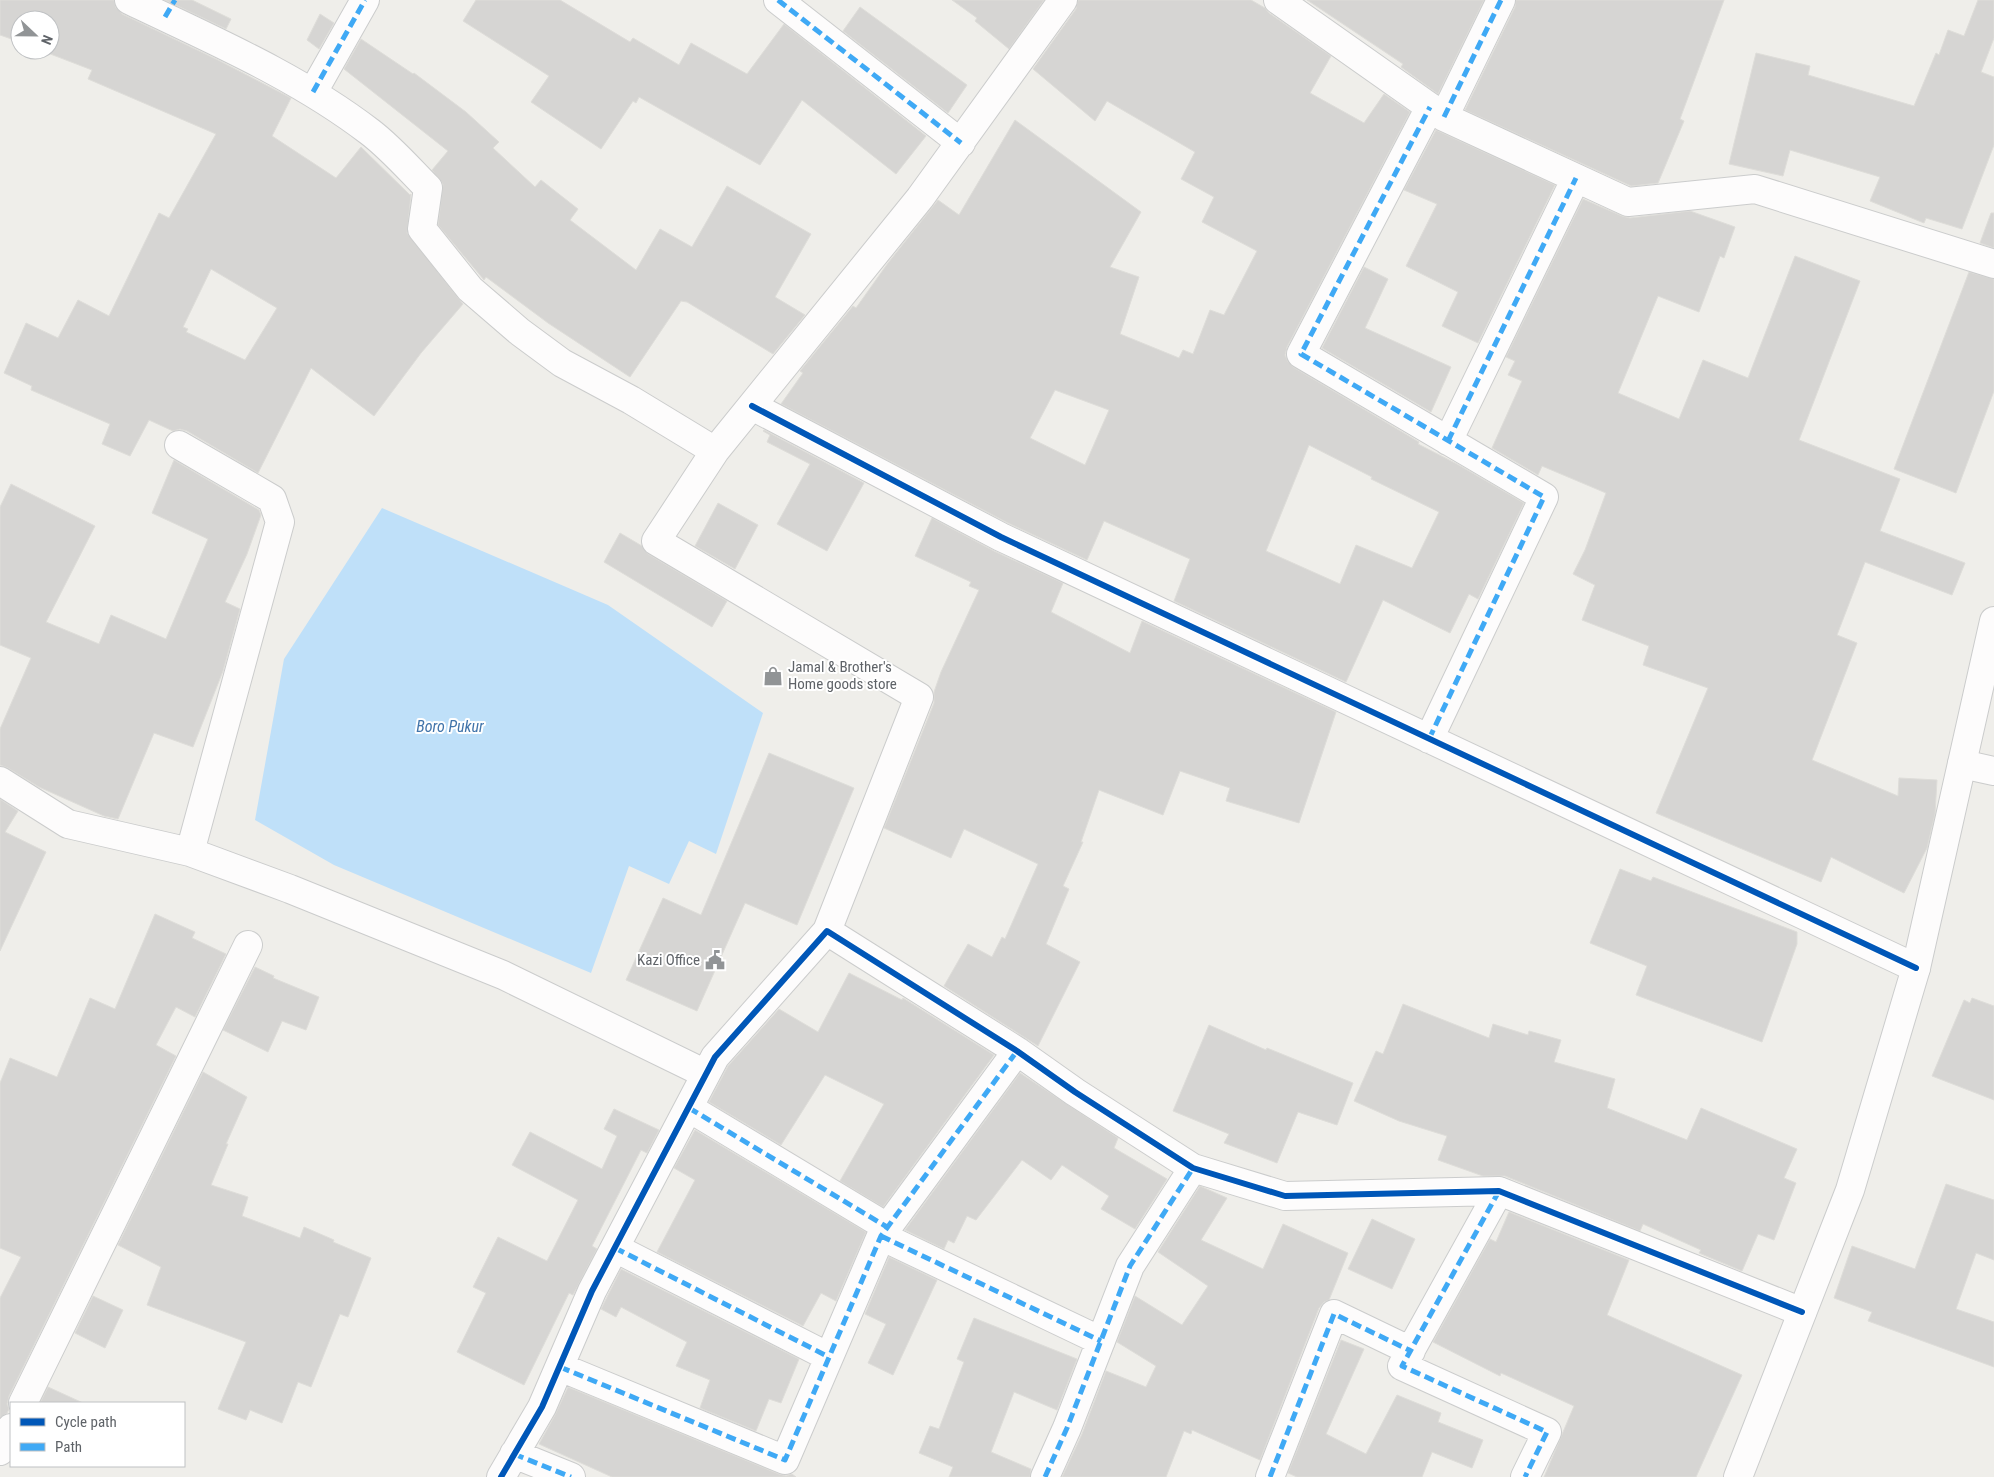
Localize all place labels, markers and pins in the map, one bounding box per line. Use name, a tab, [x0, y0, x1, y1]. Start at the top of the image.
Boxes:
place label: Jamal & Brother's Home goods store	[788, 658, 897, 693]
shop icon: Jamal & Brother's Home goods store	[762, 665, 784, 687]
public building icon: Kazi Office	[704, 949, 726, 971]
place label: Kazi Office	[637, 951, 700, 969]

